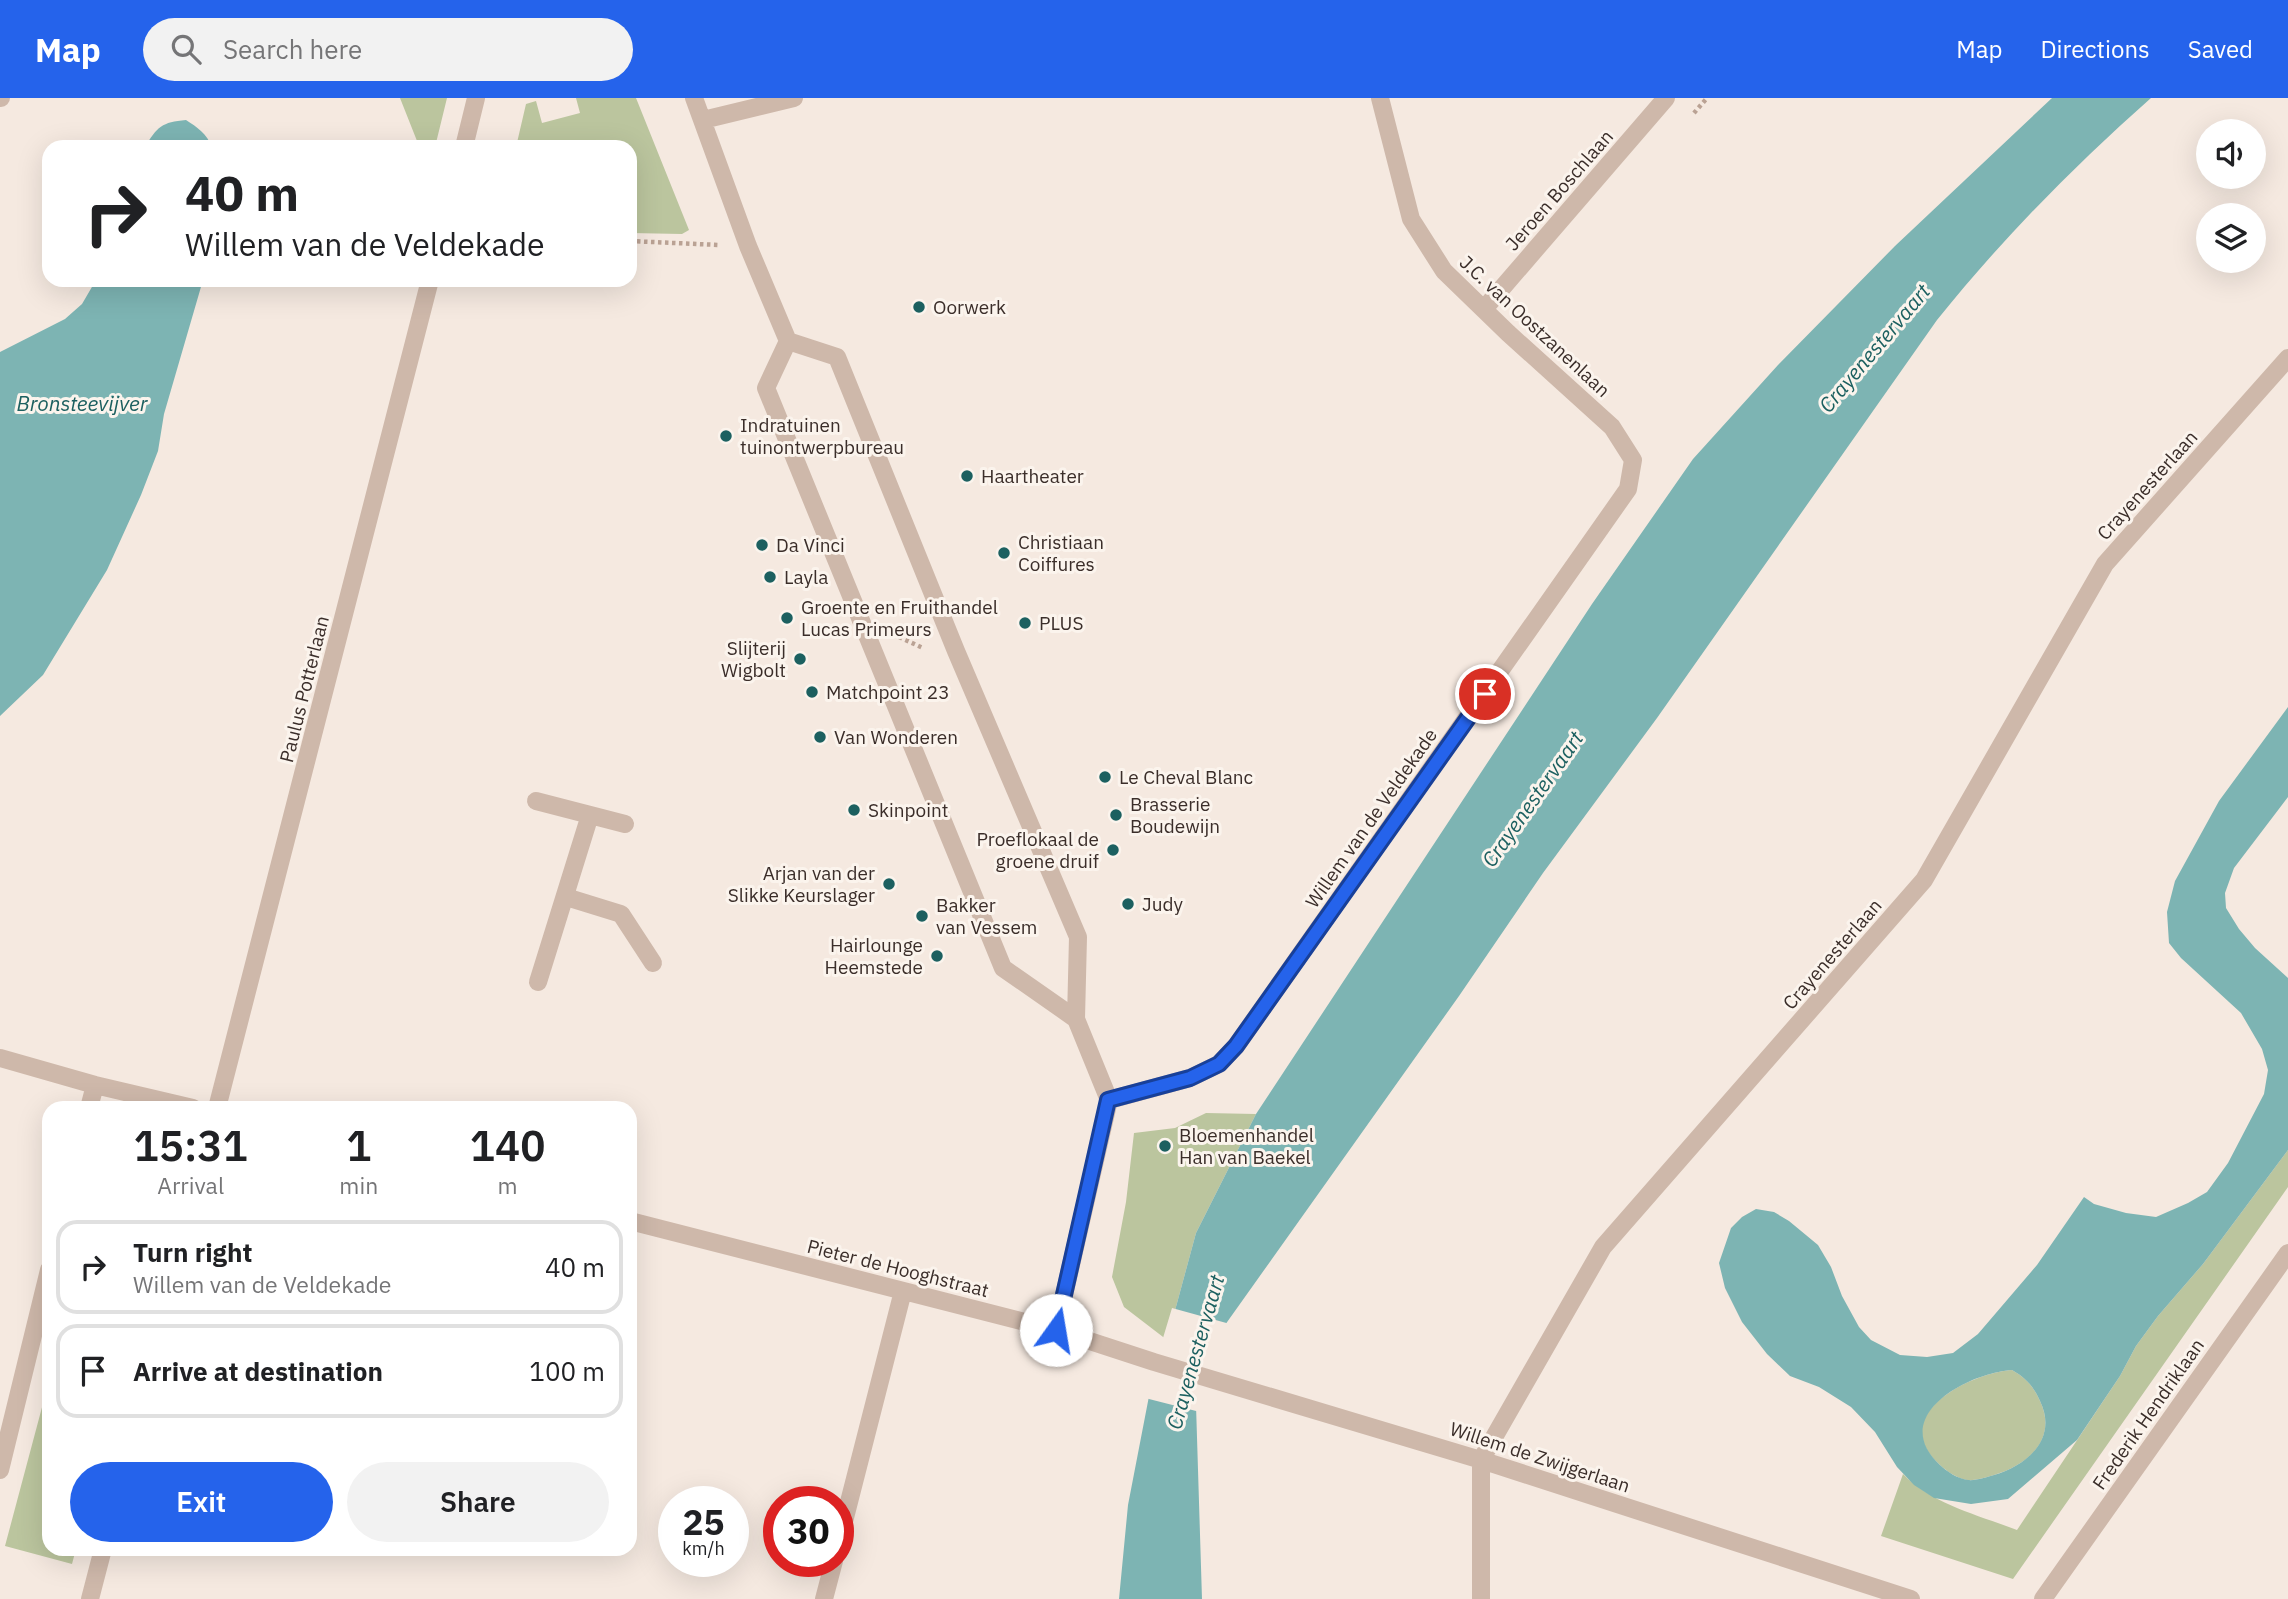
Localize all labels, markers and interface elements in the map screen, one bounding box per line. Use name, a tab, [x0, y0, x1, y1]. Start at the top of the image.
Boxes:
search box	[143, 18, 633, 81]
text: Map	[35, 28, 101, 71]
icon: search	[167, 30, 205, 68]
text: Search here	[223, 32, 362, 66]
text: Map	[1956, 33, 2002, 65]
text: Directions	[2040, 33, 2150, 65]
text: Saved	[2188, 33, 2253, 65]
map controls	[2196, 119, 2266, 273]
button: sound	[2196, 119, 2266, 189]
street label: Jeroen Boschlaan	[1500, 125, 1618, 255]
text: 40 m	[185, 161, 299, 224]
icon: right	[70, 168, 161, 259]
button: layers	[2196, 203, 2266, 273]
text: Willem van de Veldekade	[185, 223, 545, 265]
street label: J.C. van Oostzanenlaan	[1455, 250, 1615, 402]
water label: Crayenestervaart	[1812, 277, 1937, 418]
place label: Oorwerk	[933, 295, 1006, 319]
marker: Oorwerk	[911, 299, 927, 315]
water label: Bronsteevijver	[17, 389, 149, 417]
place label: Indratuinen tuinontwerpbureau	[740, 413, 904, 459]
street label: Crayenesterlaan	[2092, 425, 2202, 545]
marker: Indratuinen tuinontwerpbureau	[718, 428, 734, 444]
place label: Haartheater	[981, 464, 1084, 488]
marker: Haartheater	[959, 468, 975, 484]
place label: Christiaan Coiffures	[1018, 530, 1104, 576]
place label: Da Vinci	[776, 533, 845, 557]
marker: Da Vinci	[754, 537, 770, 553]
marker: Christiaan Coiffures	[996, 545, 1012, 561]
place label: Layla	[784, 565, 828, 589]
marker: Layla	[762, 569, 778, 585]
place label: Groente en Fruithandel Lucas Primeurs	[801, 595, 998, 641]
marker: Groente en Fruithandel Lucas Primeurs	[779, 610, 795, 626]
place label: PLUS	[1039, 611, 1083, 635]
street label: Paulus Potterlaan	[274, 613, 334, 765]
marker: PLUS	[1017, 615, 1033, 631]
place label: Slijterij Wigbolt	[721, 636, 786, 682]
marker: Slijterij Wigbolt	[792, 651, 808, 667]
pin	[1455, 664, 1515, 724]
icon: arrive	[1466, 675, 1504, 713]
place label: Matchpoint 23	[826, 680, 950, 704]
marker: Matchpoint 23	[804, 684, 820, 700]
street label: Willem van de Veldekade	[1300, 724, 1442, 912]
place label: Van Wonderen	[834, 725, 958, 749]
water label: Crayenestervaart	[1475, 725, 1590, 872]
marker: Van Wonderen	[812, 729, 828, 745]
place label: Le Cheval Blanc	[1119, 765, 1254, 789]
marker: Le Cheval Blanc	[1097, 769, 1113, 785]
place label: Brasserie Boudewijn	[1130, 792, 1220, 838]
place label: Skinpoint	[868, 798, 948, 822]
marker: Skinpoint	[846, 802, 862, 818]
marker: Brasserie Boudewijn	[1108, 807, 1124, 823]
place label: Proeflokaal de groene druif	[976, 827, 1099, 873]
marker: Proeflokaal de groene druif	[1105, 842, 1121, 858]
place label: Arjan van der Slikke Keurslager	[728, 861, 875, 907]
marker: Arjan van der Slikke Keurslager	[881, 876, 897, 892]
place label: Judy	[1142, 892, 1184, 916]
place label: Bakker van Vessem	[936, 893, 1037, 939]
street label: Crayenesterlaan	[1777, 894, 1887, 1014]
marker: Judy	[1120, 896, 1136, 912]
marker: Bakker van Vessem	[914, 908, 930, 924]
place label: Hairlounge Heemstede	[825, 933, 923, 979]
marker: Hairlounge Heemstede	[929, 948, 945, 964]
text: 15:31	[134, 1118, 248, 1173]
text: 1	[346, 1118, 371, 1173]
text: 140	[470, 1118, 545, 1173]
place label: Bloemenhandel Han van Baekel	[1179, 1123, 1314, 1169]
marker: Bloemenhandel Han van Baekel	[1157, 1138, 1173, 1154]
text: Arrival	[157, 1170, 224, 1200]
text: min	[339, 1170, 378, 1200]
text: m	[498, 1170, 518, 1200]
street label: Pieter de Hooghstraat	[805, 1234, 991, 1302]
text: Turn right	[133, 1235, 252, 1269]
icon: right	[74, 1248, 112, 1286]
text: 40 m	[545, 1250, 605, 1284]
text: Willem van de Veldekade	[133, 1269, 391, 1299]
water label: Crayenestervaart	[1160, 1270, 1231, 1432]
position arrow	[1019, 1293, 1093, 1367]
street label: Frederik Hendriklaan	[2087, 1334, 2209, 1494]
icon: arrive	[74, 1352, 112, 1390]
text: Arrive at destination	[133, 1354, 383, 1388]
text: 100 m	[529, 1354, 605, 1388]
street label: Willem de Zwijgerlaan	[1447, 1417, 1633, 1497]
button: Exit	[70, 1462, 333, 1542]
button: Share	[347, 1462, 609, 1542]
speed limit sign: 30	[763, 1486, 854, 1577]
text: 25	[682, 1499, 725, 1545]
text: km/h	[682, 1537, 725, 1560]

